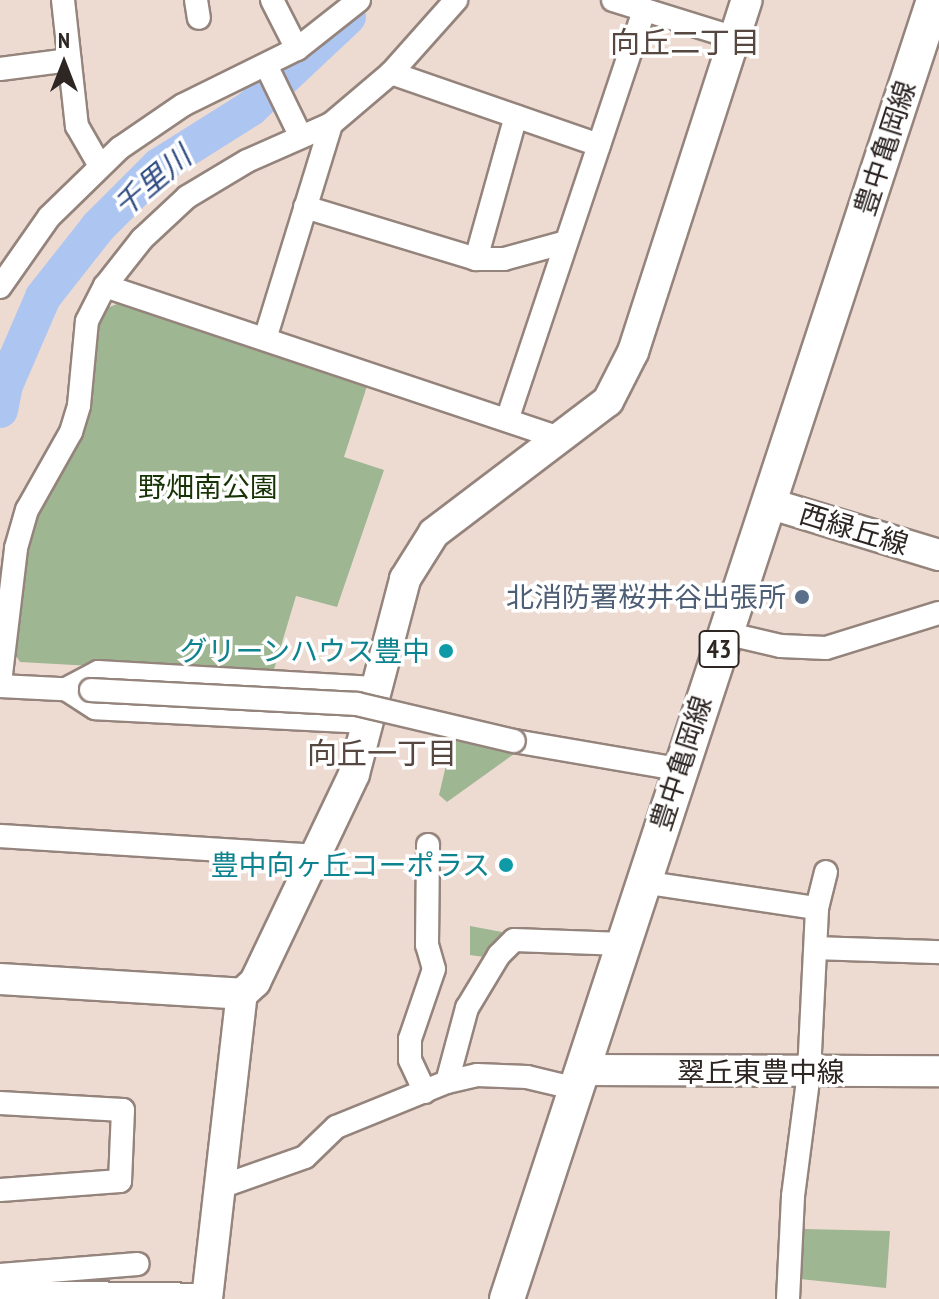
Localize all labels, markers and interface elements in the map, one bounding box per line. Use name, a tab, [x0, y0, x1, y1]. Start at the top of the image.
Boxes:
north arrow	[24, 24, 104, 104]
district label: 向丘二丁目	[610, 24, 760, 60]
text: N	[58, 26, 70, 54]
street label: 豊中亀岡線	[847, 76, 923, 220]
water label: 千里川	[106, 138, 198, 224]
park label: 野畑南公園	[138, 470, 278, 504]
street label: 西緑丘線	[796, 497, 912, 561]
place label: 北消防署桜井谷出張所	[506, 580, 786, 614]
marker: 北消防署桜井谷出張所	[793, 588, 811, 606]
road number: 43	[697, 627, 741, 671]
place label: グリーンハウス豊中	[178, 634, 430, 668]
marker: グリーンハウス豊中	[437, 642, 455, 660]
street label: 豊中亀岡線	[643, 691, 719, 835]
district label: 向丘一丁目	[307, 735, 457, 771]
place label: 豊中向ヶ丘コーポラス	[210, 848, 490, 882]
marker: 豊中向ヶ丘コーポラス	[497, 856, 515, 874]
street label: 翠丘東豊中線	[677, 1055, 845, 1089]

